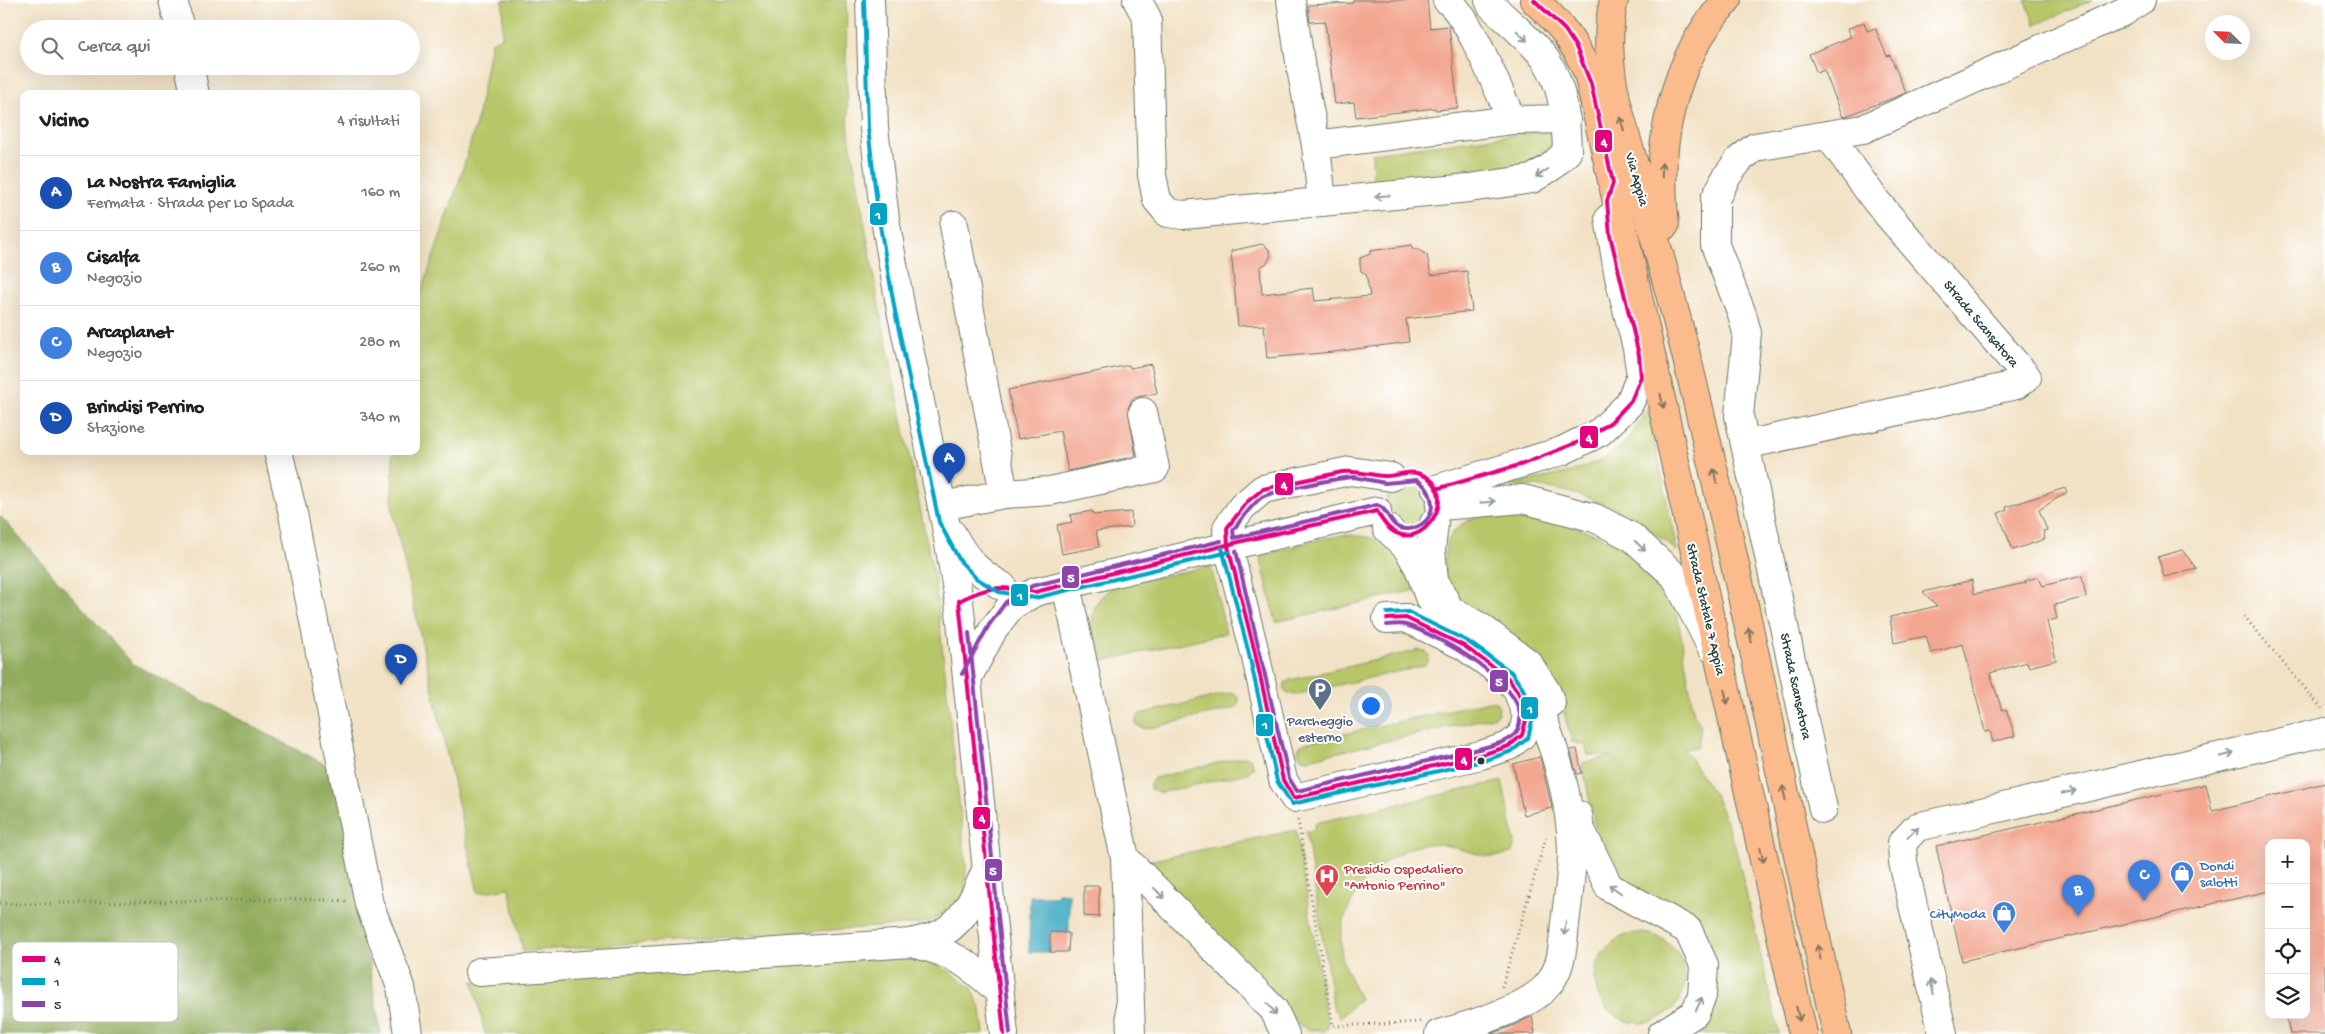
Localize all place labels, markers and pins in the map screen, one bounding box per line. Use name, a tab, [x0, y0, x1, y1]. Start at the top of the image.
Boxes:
pin: A	[933, 443, 965, 484]
pin: D	[385, 644, 417, 685]
parking icon: Parcheggio esterno	[1307, 677, 1333, 711]
place label: Parcheggio esterno	[1286, 714, 1353, 747]
unlabelled marker	[1476, 756, 1486, 766]
place label: Dondi salotti	[2199, 859, 2238, 892]
pin: C	[2128, 860, 2160, 901]
shop icon: Dondi salotti	[2169, 860, 2195, 894]
place label: Presidio Ospedaliero "Antonio Perrino"	[1343, 862, 1463, 895]
hospital icon: Presidio Ospedaliero "Antonio Perrino"	[1314, 863, 1340, 897]
pin: B	[2062, 875, 2094, 916]
shop icon: CityModa	[1991, 900, 2017, 934]
place label: CityModa	[1930, 907, 1987, 924]

